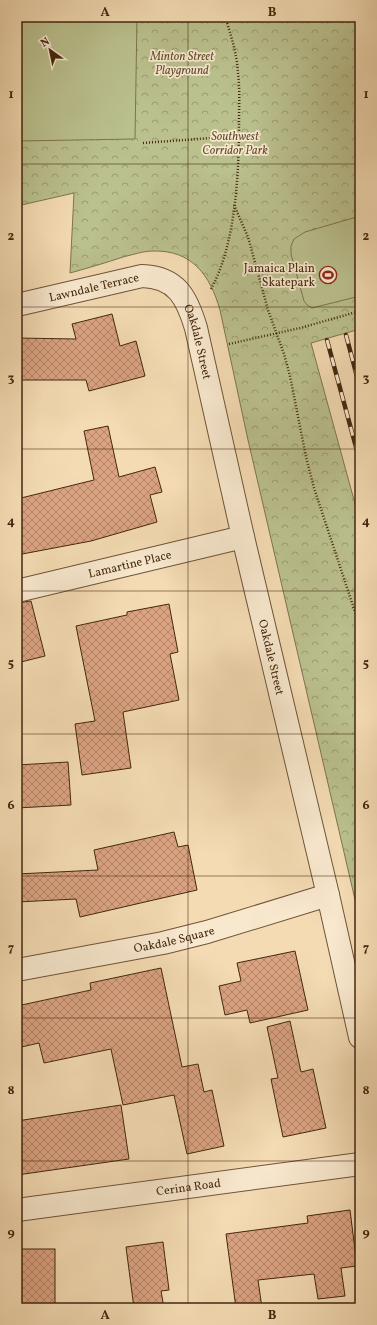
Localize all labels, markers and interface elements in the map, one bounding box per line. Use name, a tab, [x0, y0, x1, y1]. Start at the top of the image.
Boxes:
text: A	[100, 4, 110, 22]
text: B	[268, 4, 277, 22]
north arrow	[30, 30, 70, 70]
text: N	[38, 34, 53, 51]
park label: Minton Street Playground	[149, 49, 215, 79]
text: 1	[8, 86, 14, 104]
text: 1	[363, 86, 369, 104]
park label: Southwest Corridor Park	[202, 129, 268, 159]
text: 2	[8, 228, 15, 246]
text: 2	[363, 228, 370, 246]
place label: Jamaica Plain Skatepark	[244, 261, 315, 291]
sports icon: Jamaica Plain Skatepark	[318, 265, 338, 285]
street label: Lawndale Terrace	[48, 270, 141, 306]
street label: Oakdale Street	[179, 302, 214, 381]
text: 3	[8, 370, 15, 388]
text: 3	[363, 370, 370, 388]
text: 4	[7, 513, 15, 531]
text: 4	[362, 513, 370, 531]
street label: Lamartine Place	[87, 547, 174, 583]
street label: Oakdale Street	[254, 618, 287, 697]
text: 5	[8, 655, 14, 673]
text: 5	[363, 655, 369, 673]
text: 6	[7, 797, 15, 815]
text: 6	[362, 797, 370, 815]
street label: Oakdale Square	[133, 923, 217, 957]
text: 7	[8, 940, 14, 958]
text: 7	[363, 940, 369, 958]
text: 8	[7, 1082, 15, 1100]
text: 8	[362, 1082, 370, 1100]
street label: Cerina Road	[155, 1176, 222, 1200]
text: 9	[7, 1224, 15, 1242]
text: 9	[362, 1224, 370, 1242]
text: A	[100, 1307, 110, 1325]
text: B	[268, 1307, 277, 1325]

